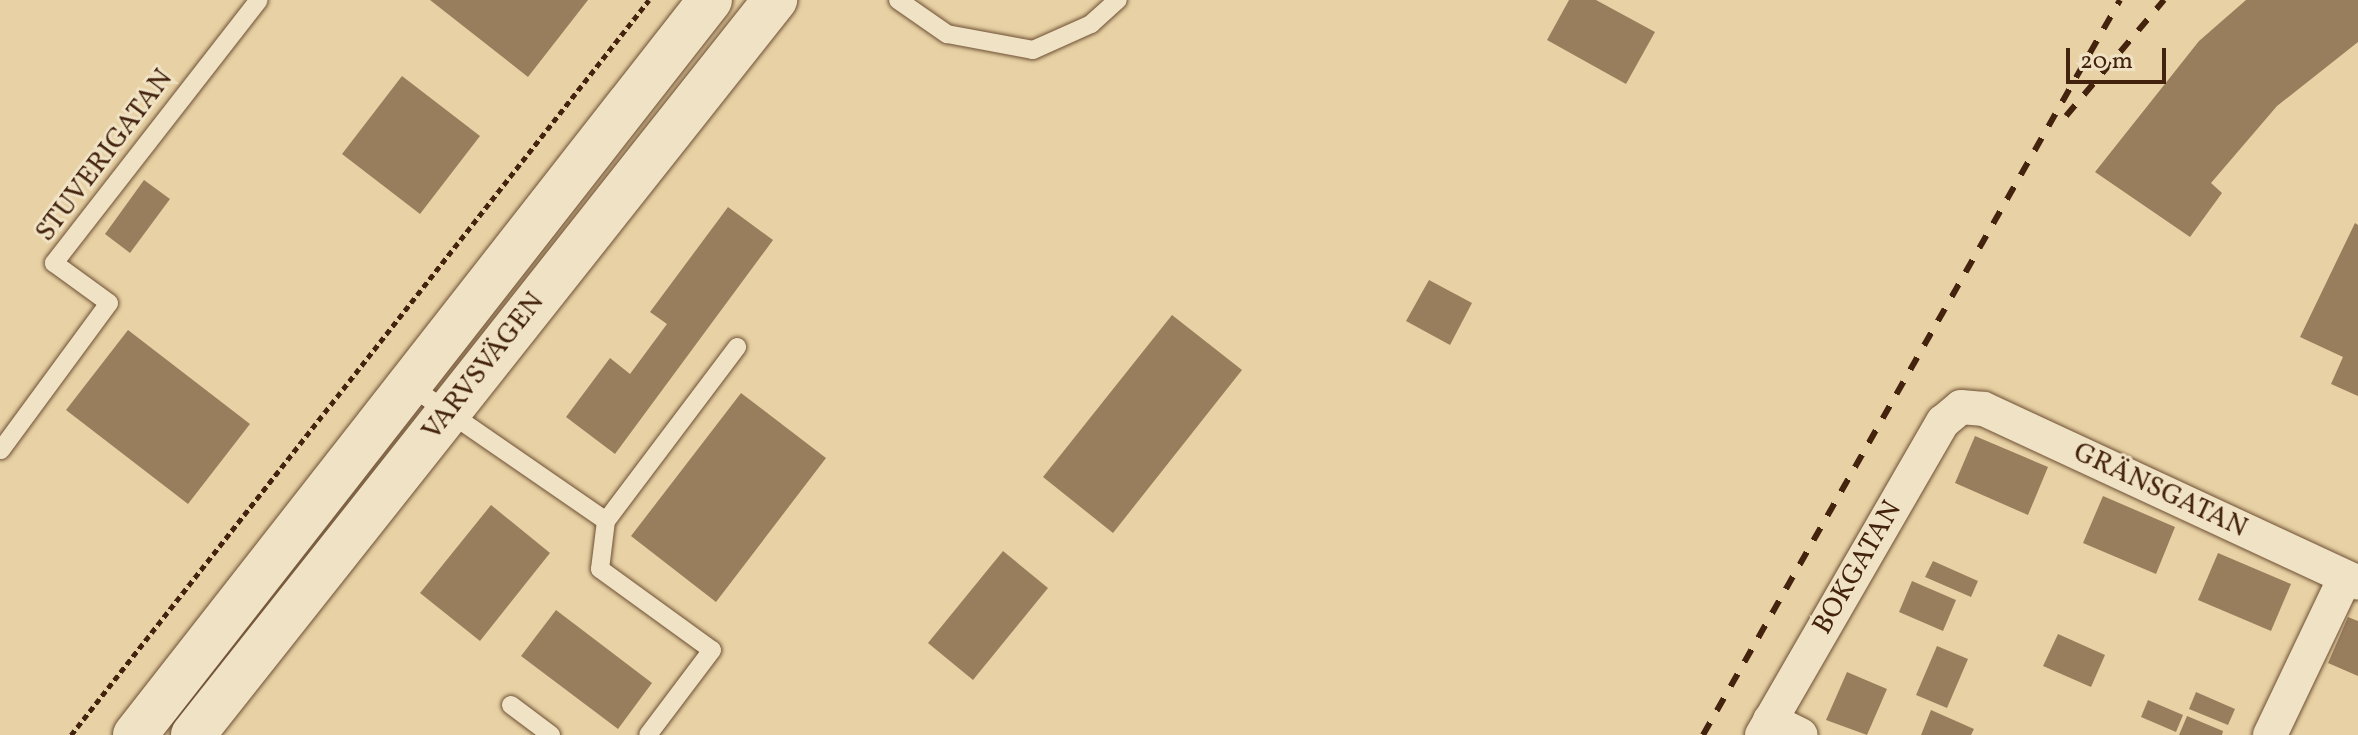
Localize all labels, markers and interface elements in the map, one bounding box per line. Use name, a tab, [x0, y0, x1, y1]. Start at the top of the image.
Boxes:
scale bar	[2070, 32, 2170, 82]
text: 20 m	[2080, 45, 2133, 79]
street label: STUVERIGATAN	[29, 63, 181, 249]
street label: VARVSVÄGEN	[416, 286, 552, 448]
street label: GRÄNSGATAN	[2068, 436, 2252, 546]
street label: BOKGATAN	[1806, 495, 1910, 641]

